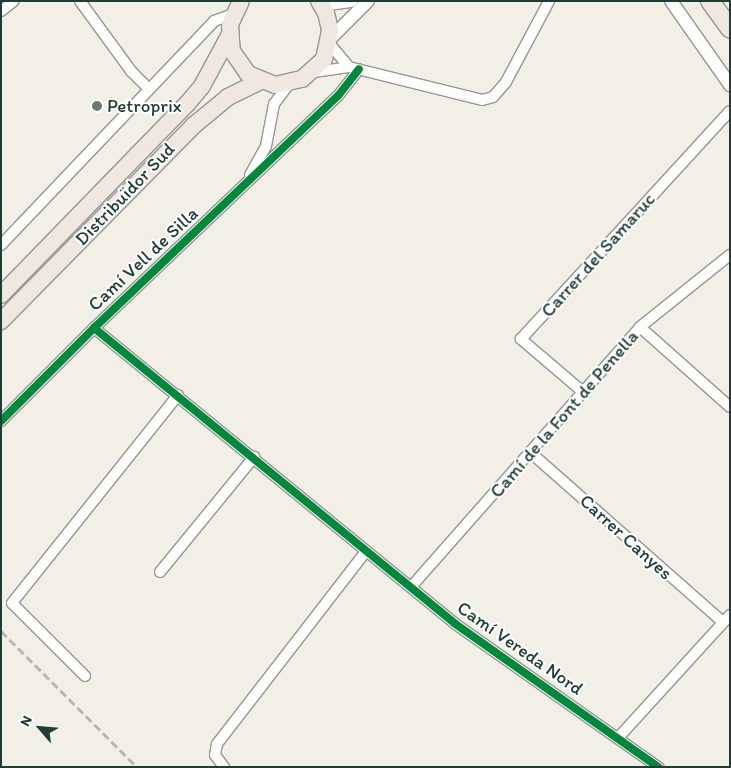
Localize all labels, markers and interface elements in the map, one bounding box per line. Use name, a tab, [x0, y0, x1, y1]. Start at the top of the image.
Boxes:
place label: Petroprix	[107, 95, 182, 117]
marker: Petroprix	[91, 100, 103, 112]
street label: Distribuïdor Sud	[70, 138, 180, 250]
street label: Carrer del Samaruc	[536, 188, 660, 322]
street label: Camí Vell de Silla	[84, 203, 202, 315]
street label: Camí de la Font de Penella	[485, 325, 643, 503]
street label: Carrer Canyes	[575, 489, 677, 585]
street label: Camí Vereda Nord	[453, 596, 587, 700]
north arrow	[15, 703, 65, 753]
text: N	[16, 713, 36, 729]

